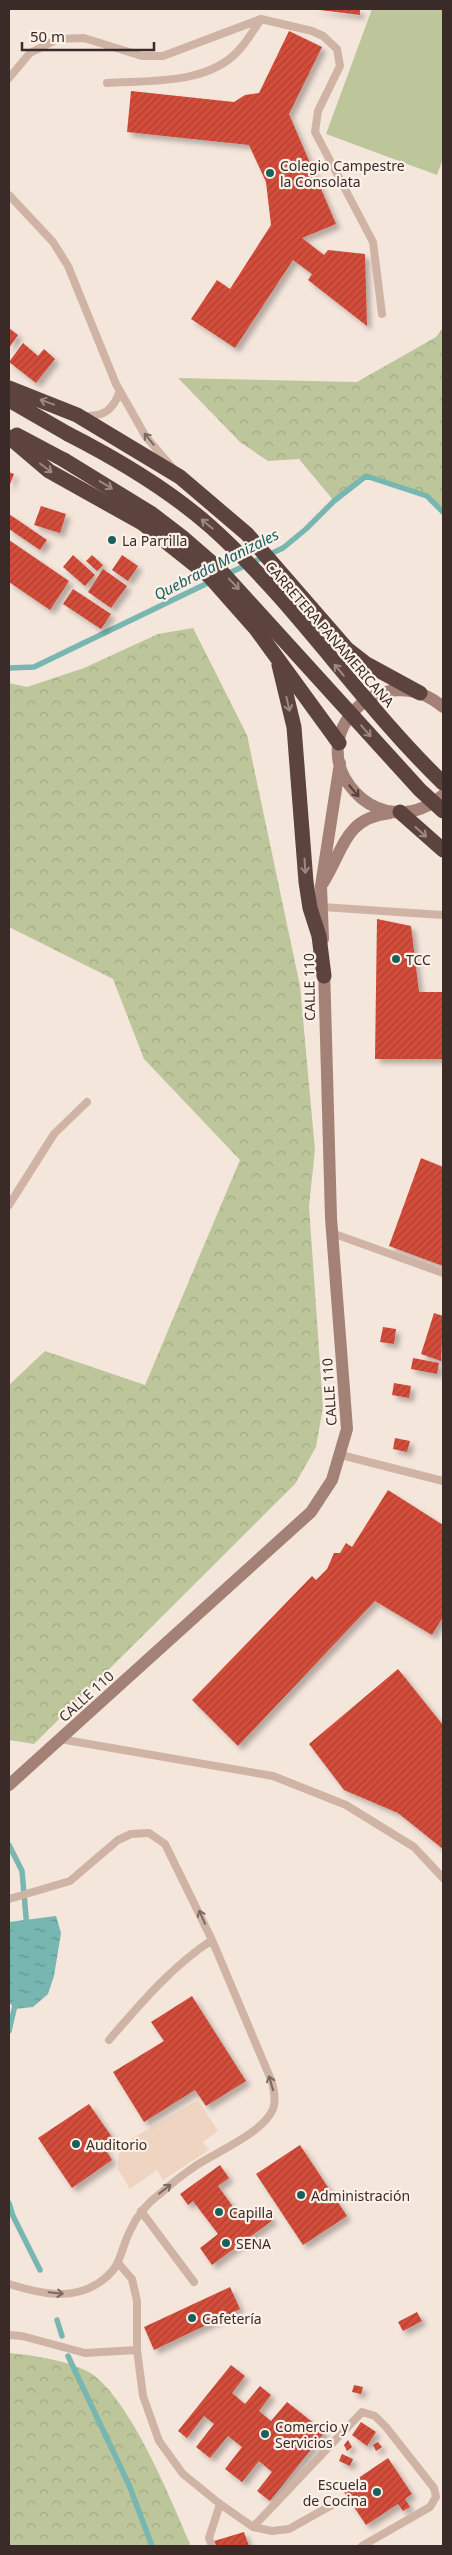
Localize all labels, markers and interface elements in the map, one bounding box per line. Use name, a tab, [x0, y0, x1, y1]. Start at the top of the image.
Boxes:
scale bar	[22, 20, 155, 52]
text: 50 m	[30, 26, 65, 46]
place label: Colegio Campestre la Consolata	[280, 156, 405, 191]
marker: Colegio Campestre la Consolata	[264, 167, 276, 179]
one-way arrow	[40, 397, 55, 406]
one-way arrow	[144, 433, 155, 446]
one-way arrow	[39, 463, 53, 473]
one-way arrow	[99, 480, 113, 490]
one-way arrow	[200, 518, 213, 529]
water label: Quebrada Manizales	[150, 524, 282, 604]
place label: La Parrilla	[122, 531, 187, 550]
marker: La Parrilla	[106, 534, 118, 546]
street label: CARRETERA PANAMERICANA	[261, 557, 399, 711]
one-way arrow	[228, 578, 240, 591]
one-way arrow	[334, 663, 345, 676]
one-way arrow	[284, 696, 293, 712]
one-way arrow	[361, 724, 372, 737]
one-way arrow	[349, 784, 360, 797]
one-way arrow	[415, 826, 428, 838]
one-way arrow	[300, 857, 309, 873]
place label: TCC	[406, 950, 431, 969]
street label: CALLE 110	[299, 953, 319, 1021]
marker: TCC	[390, 953, 402, 965]
street label: CALLE 110	[317, 1357, 341, 1427]
street label: CALLE 110	[54, 1666, 118, 1726]
one-way arrow	[196, 1910, 206, 1925]
one-way arrow	[266, 2075, 276, 2091]
place label: Auditorio	[86, 2135, 147, 2154]
marker: Auditorio	[70, 2138, 82, 2150]
one-way arrow	[158, 2184, 171, 2195]
place label: Administración	[311, 2186, 410, 2205]
marker: Administración	[295, 2189, 307, 2201]
place label: Capilla	[229, 2203, 273, 2222]
marker: Capilla	[213, 2206, 225, 2218]
place label: SENA	[236, 2234, 271, 2253]
marker: SENA	[220, 2237, 232, 2249]
one-way arrow	[48, 2288, 64, 2298]
place label: Cafetería	[202, 2309, 262, 2328]
marker: Cafetería	[186, 2312, 198, 2324]
place label: Comercio y Servicios	[275, 2417, 349, 2452]
marker: Comercio y Servicios	[259, 2428, 271, 2440]
place label: Escuela de Cocina	[303, 2475, 367, 2510]
marker: Escuela de Cocina	[371, 2486, 383, 2498]

